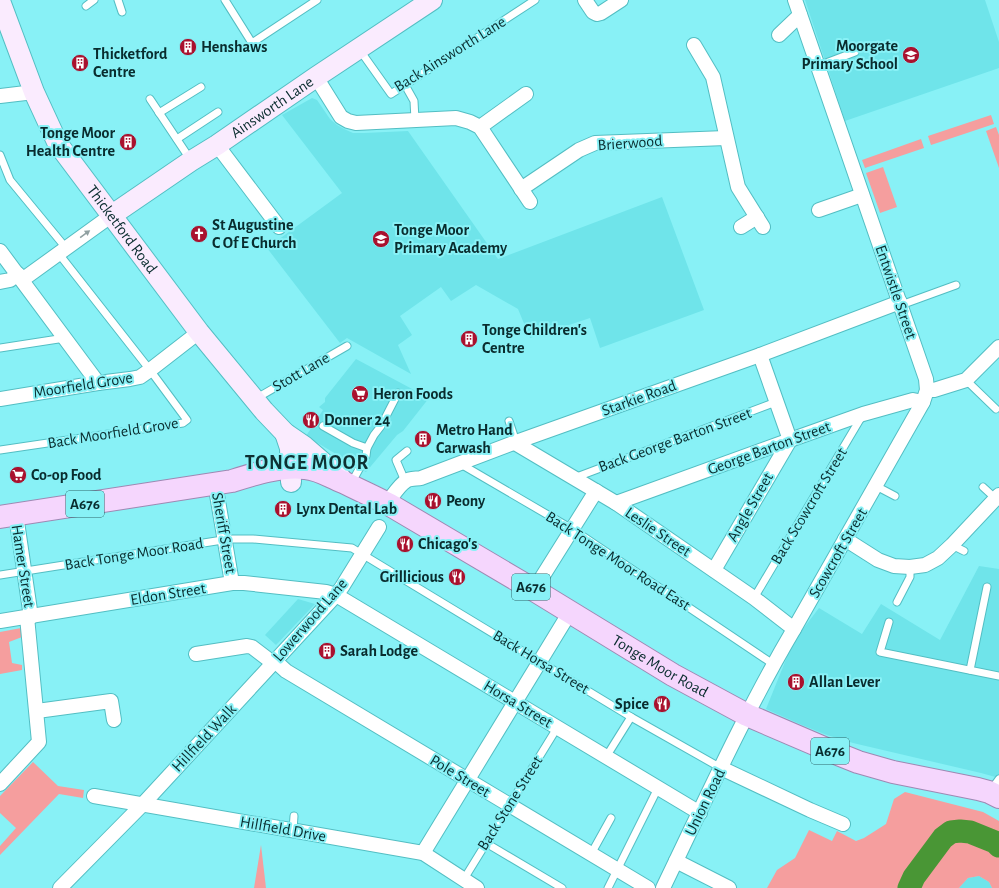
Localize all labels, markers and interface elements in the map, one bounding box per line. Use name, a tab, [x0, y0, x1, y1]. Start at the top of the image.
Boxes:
street label: Back Ainsworth Lane	[391, 13, 509, 95]
building icon: Henshaws	[178, 37, 198, 57]
place label: Moorgate Primary School	[801, 38, 898, 73]
place label: Henshaws	[201, 39, 267, 55]
school or university icon: Moorgate Primary School	[901, 45, 921, 65]
place label: Thicketford Centre	[93, 46, 168, 80]
building icon: Thicketford Centre	[70, 53, 90, 73]
street label: Ainsworth Lane	[228, 73, 316, 141]
place label: Tonge Moor Health Centre	[26, 125, 115, 159]
building icon: Tonge Moor Health Centre	[118, 132, 138, 152]
street label: Brierwood	[597, 133, 663, 153]
street label: Thicketford Road	[84, 182, 160, 276]
place label: St Augustine C Of E Church	[212, 217, 297, 251]
place label: Tonge Moor Primary Academy	[394, 222, 508, 257]
church icon: St Augustine C Of E Church	[189, 224, 209, 244]
school or university icon: Tonge Moor Primary Academy	[371, 229, 391, 249]
one-way arrow	[80, 230, 91, 238]
street label: Entwistle Street	[872, 243, 920, 341]
place label: Tonge Children's Centre	[482, 322, 587, 356]
building icon: Tonge Children's Centre	[459, 329, 479, 349]
street label: Stott Lane	[270, 349, 332, 395]
street label: Moorfield Grove	[32, 369, 134, 401]
street label: Starkie Road	[600, 377, 678, 419]
supermarket icon: Heron Foods	[350, 384, 370, 404]
place label: Heron Foods	[373, 386, 453, 402]
street label: Back George Barton Street	[596, 405, 754, 475]
restaurant icon: Donner 24	[301, 410, 321, 430]
place label: Donner 24	[324, 412, 390, 428]
street label: Back Moorfield Grove	[46, 415, 180, 451]
street label: George Barton Street	[705, 418, 833, 478]
place label: Metro Hand Carwash	[436, 422, 513, 456]
building icon: Metro Hand Carwash	[413, 429, 433, 449]
street label: Back Scowcroft Street	[767, 444, 851, 568]
district label: TONGE MOOR	[245, 453, 369, 473]
supermarket icon: Co-op Food	[8, 465, 28, 485]
place label: Co-op Food	[31, 467, 102, 483]
street label: Angle Street	[724, 470, 776, 544]
road number: A676	[66, 491, 104, 517]
street label: Sheriff Street	[209, 491, 239, 575]
restaurant icon: Peony	[423, 491, 443, 511]
place label: Peony	[446, 493, 486, 510]
building icon: Lynx Dental Lab	[273, 499, 293, 519]
place label: Lynx Dental Lab	[296, 501, 397, 518]
street label: Leslie Street	[622, 504, 694, 560]
street label: Scowcroft Street	[805, 505, 871, 601]
street label: Back Tonge Moor Road East	[543, 508, 693, 614]
street label: Hamer Street	[9, 524, 37, 608]
restaurant icon: Chicago's	[395, 534, 415, 554]
street label: Back Tonge Moor Road	[64, 535, 204, 573]
place label: Chicago's	[418, 536, 477, 552]
restaurant icon: Grillicious	[447, 567, 467, 587]
place label: Grillicious	[380, 569, 444, 585]
road number: A676	[512, 574, 550, 600]
street label: Lowerwood Lane	[270, 575, 350, 665]
street label: Eldon Street	[129, 580, 207, 608]
street label: Back Horsa Street	[490, 627, 592, 697]
street label: Tonge Moor Road	[609, 632, 711, 700]
building icon: Sarah Lodge	[317, 641, 337, 661]
place label: Sarah Lodge	[340, 643, 418, 659]
building icon: Allan Lever	[786, 672, 806, 692]
place label: Allan Lever	[809, 674, 880, 690]
street label: Horsa Street	[481, 677, 555, 731]
restaurant icon: Spice	[652, 694, 672, 714]
place label: Spice	[615, 696, 649, 712]
street label: Hillfield Walk	[169, 701, 240, 775]
road number: A676	[811, 738, 849, 764]
street label: Pole Street	[427, 752, 493, 800]
street label: Back Stone Street	[475, 753, 545, 853]
street label: Union Road	[682, 766, 728, 838]
street label: Hillfield Drive	[239, 814, 327, 844]

